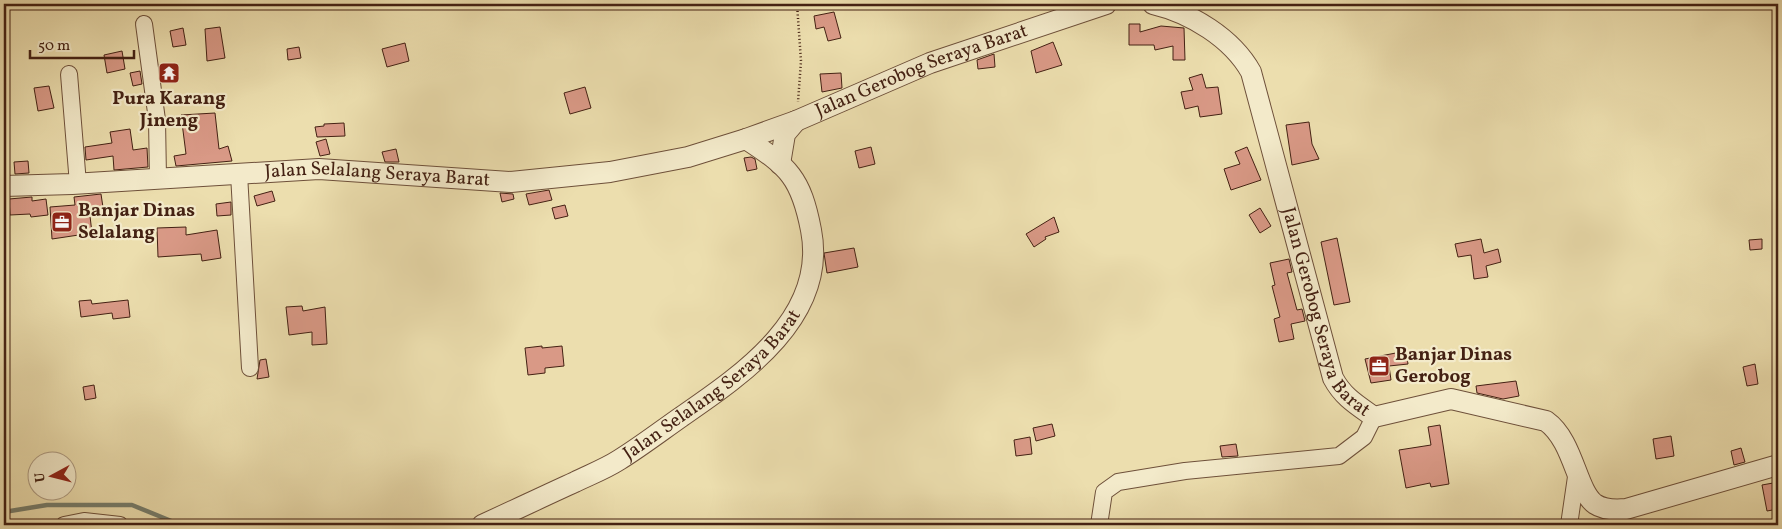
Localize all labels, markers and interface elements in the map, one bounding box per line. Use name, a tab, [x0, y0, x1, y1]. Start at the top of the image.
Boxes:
street label: Jalan Gerobog Seraya Barat	[811, 18, 1031, 124]
scale bar	[30, 28, 134, 60]
text: 50 m	[38, 36, 70, 57]
temple icon: Pura Karang Jineng	[157, 61, 181, 85]
place label: Pura Karang Jineng	[112, 86, 226, 134]
street label: Jalan Selalang Seraya Barat	[264, 156, 491, 194]
place label: Banjar Dinas Selalang	[78, 198, 195, 246]
street label: Jalan Gerobog Seraya Barat	[1275, 204, 1375, 424]
office icon: Banjar Dinas Selalang	[50, 210, 74, 234]
street label: Jalan Selalang Seraya Barat	[618, 304, 808, 467]
place label: Banjar Dinas Gerobog	[1395, 342, 1512, 390]
office icon: Banjar Dinas Gerobog	[1367, 354, 1391, 378]
north arrow	[28, 452, 78, 502]
text: U	[31, 471, 51, 483]

